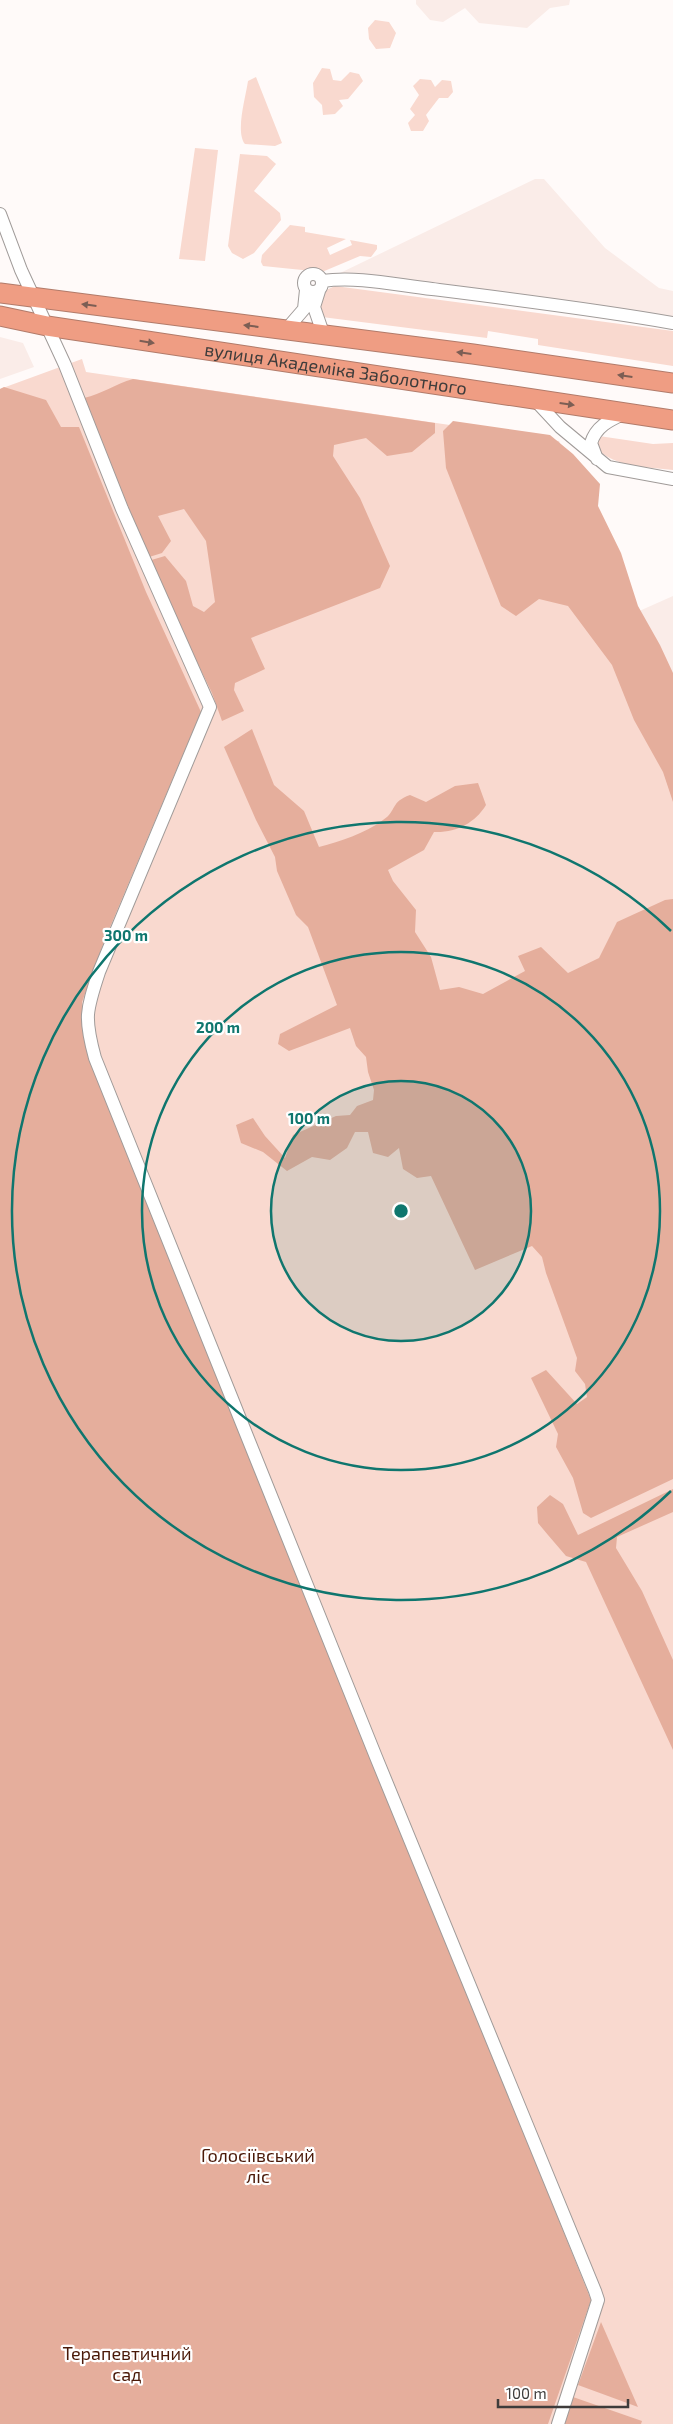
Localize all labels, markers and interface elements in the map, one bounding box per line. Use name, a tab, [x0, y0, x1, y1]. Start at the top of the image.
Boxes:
one-way arrow	[81, 301, 97, 309]
one-way arrow	[242, 322, 258, 330]
one-way arrow	[139, 338, 155, 346]
street label: вулиця Академіка Заболотного	[203, 338, 469, 399]
one-way arrow	[456, 349, 472, 357]
one-way arrow	[617, 371, 633, 379]
one-way arrow	[560, 400, 576, 408]
text: 300 m	[104, 926, 148, 944]
text: 200 m	[196, 1018, 240, 1036]
text: 100 m	[288, 1109, 330, 1127]
centre of rings	[392, 1202, 410, 1220]
park label: Голосіївський ліс	[201, 2144, 315, 2187]
park label: Терапевтичний сад	[62, 2342, 192, 2385]
scale bar	[498, 2376, 628, 2408]
text: 100 m	[506, 2384, 547, 2402]

